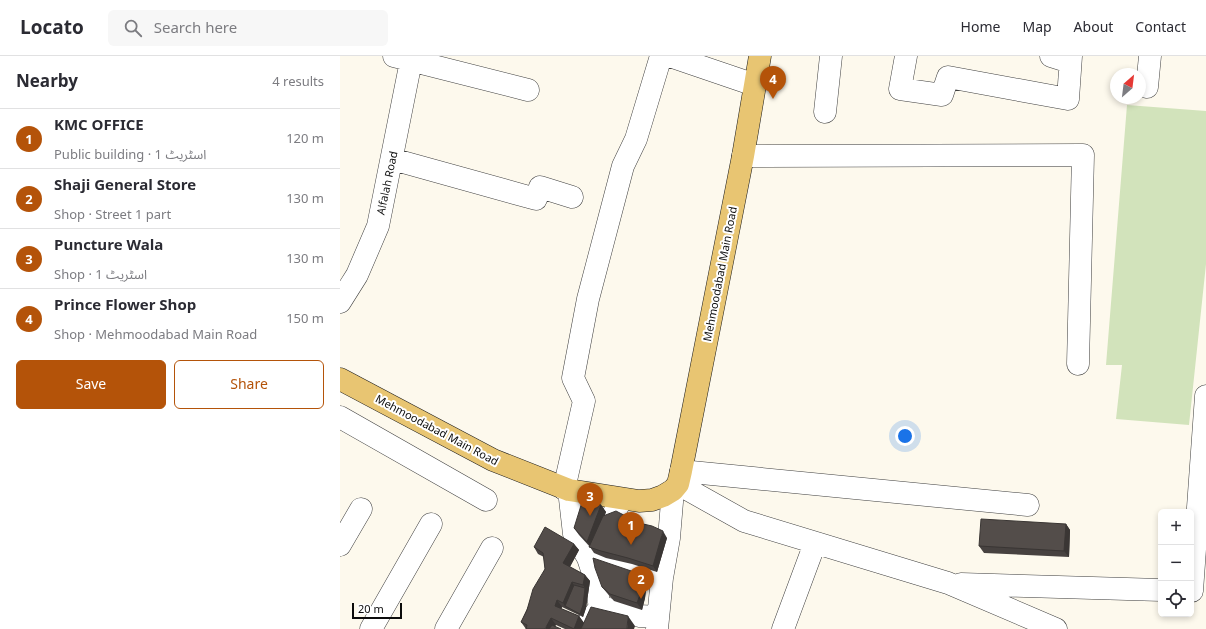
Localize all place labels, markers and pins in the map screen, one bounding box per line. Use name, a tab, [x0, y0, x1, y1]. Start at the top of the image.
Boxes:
pin: 4	[760, 66, 786, 99]
pin: 3	[577, 483, 603, 516]
pin: 1	[618, 512, 644, 545]
pin: 2	[628, 566, 654, 599]

